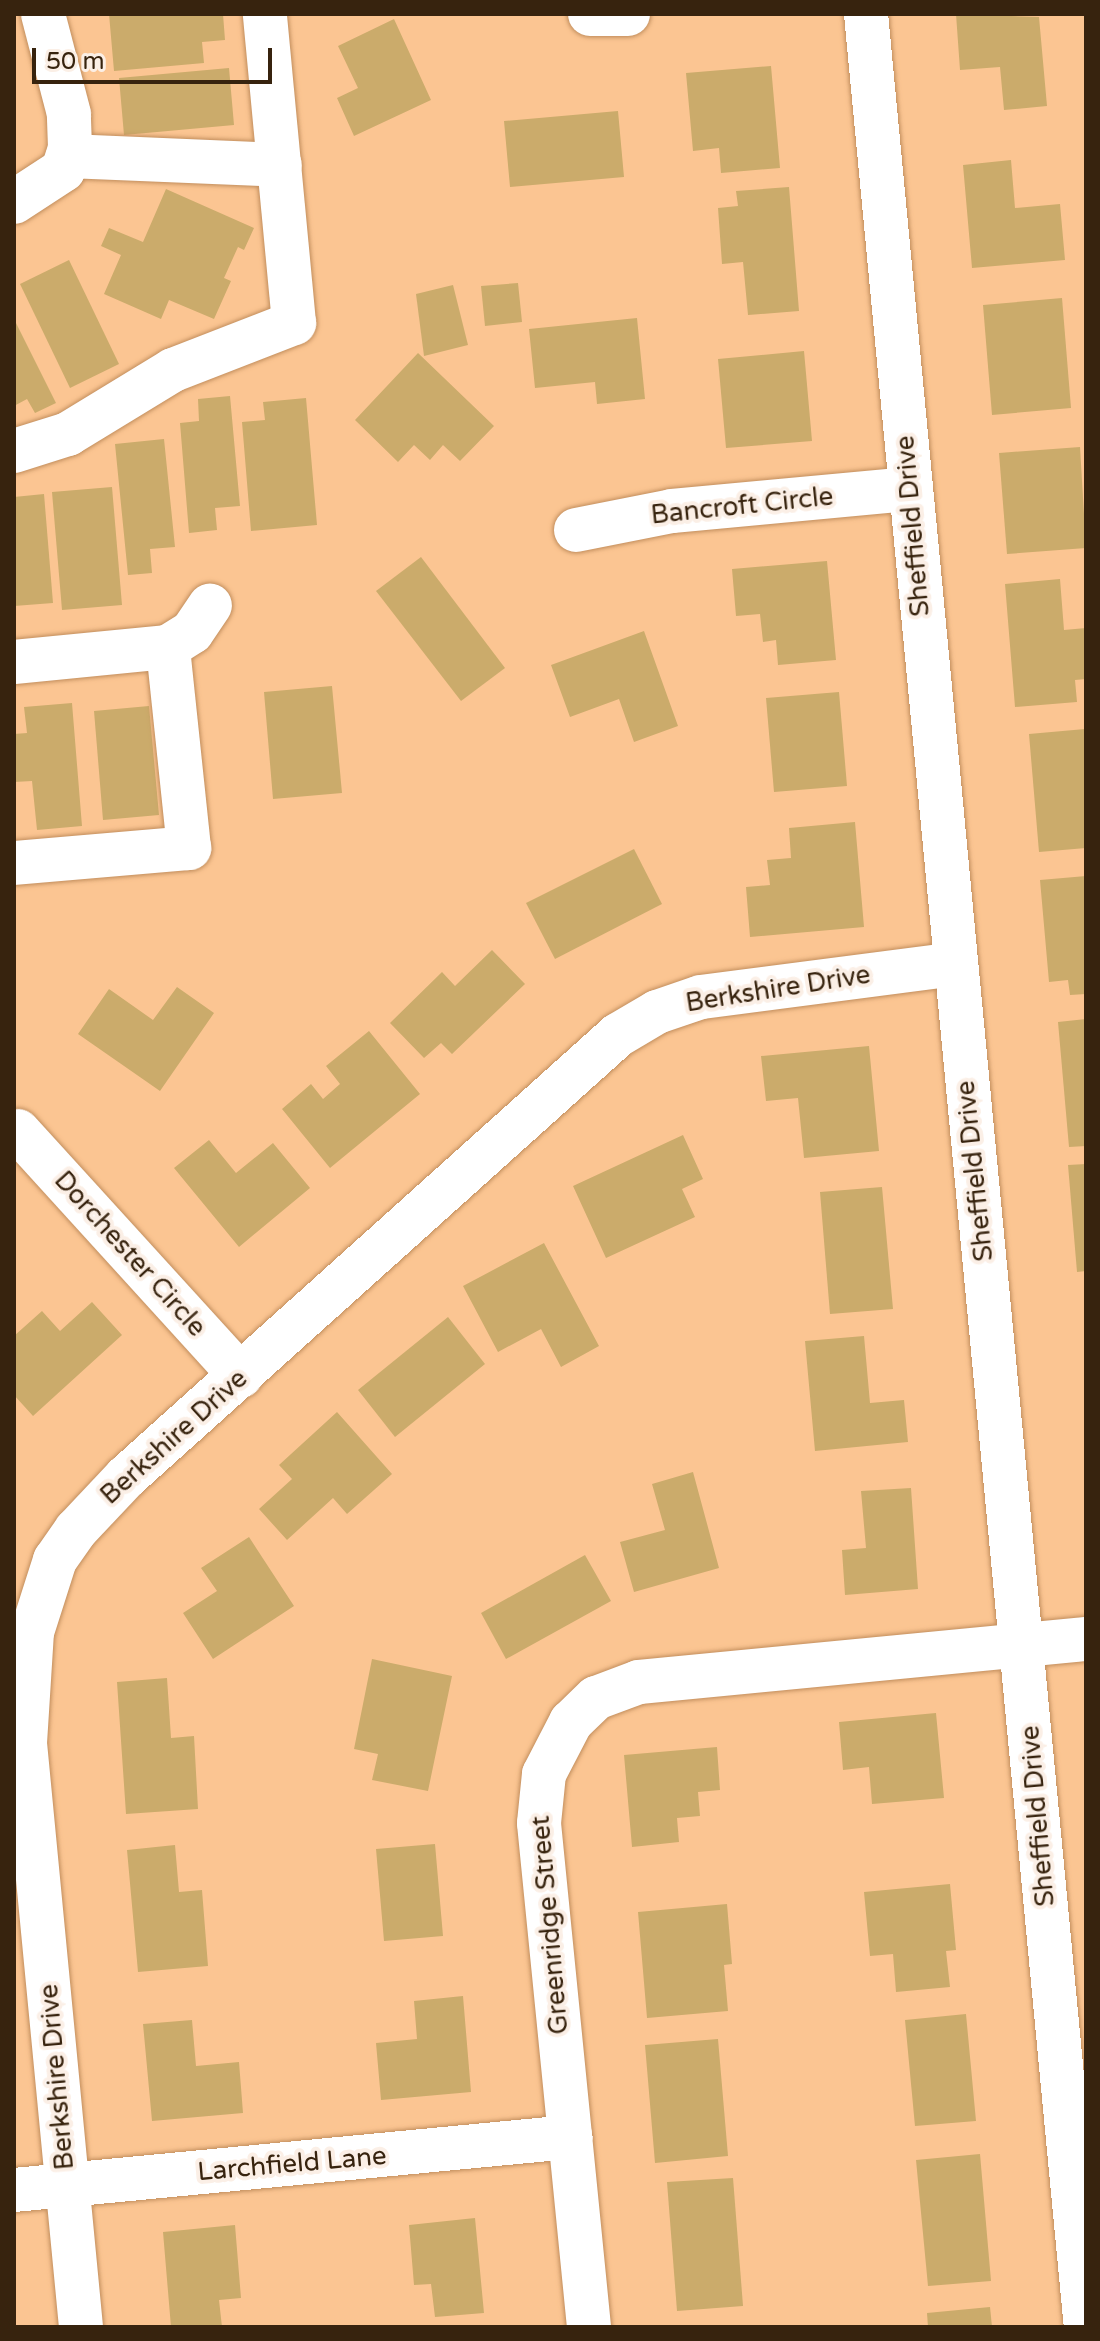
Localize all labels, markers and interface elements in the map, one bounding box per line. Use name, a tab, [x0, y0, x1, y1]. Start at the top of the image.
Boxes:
scale bar	[36, 32, 276, 82]
text: 50 m	[46, 47, 104, 76]
street label: Sheffield Drive	[890, 434, 936, 618]
street label: Bancroft Circle	[649, 481, 835, 531]
street label: Berkshire Drive	[683, 959, 873, 1019]
street label: Sheffield Drive	[950, 1079, 1000, 1263]
street label: Dorchester Circle	[48, 1165, 212, 1343]
street label: Berkshire Drive	[94, 1363, 254, 1511]
street label: Sheffield Drive	[1015, 1724, 1061, 1908]
street label: Greenridge Street	[525, 1814, 575, 2036]
street label: Berkshire Drive	[33, 1983, 81, 2171]
street label: Larchfield Lane	[196, 2140, 388, 2188]

